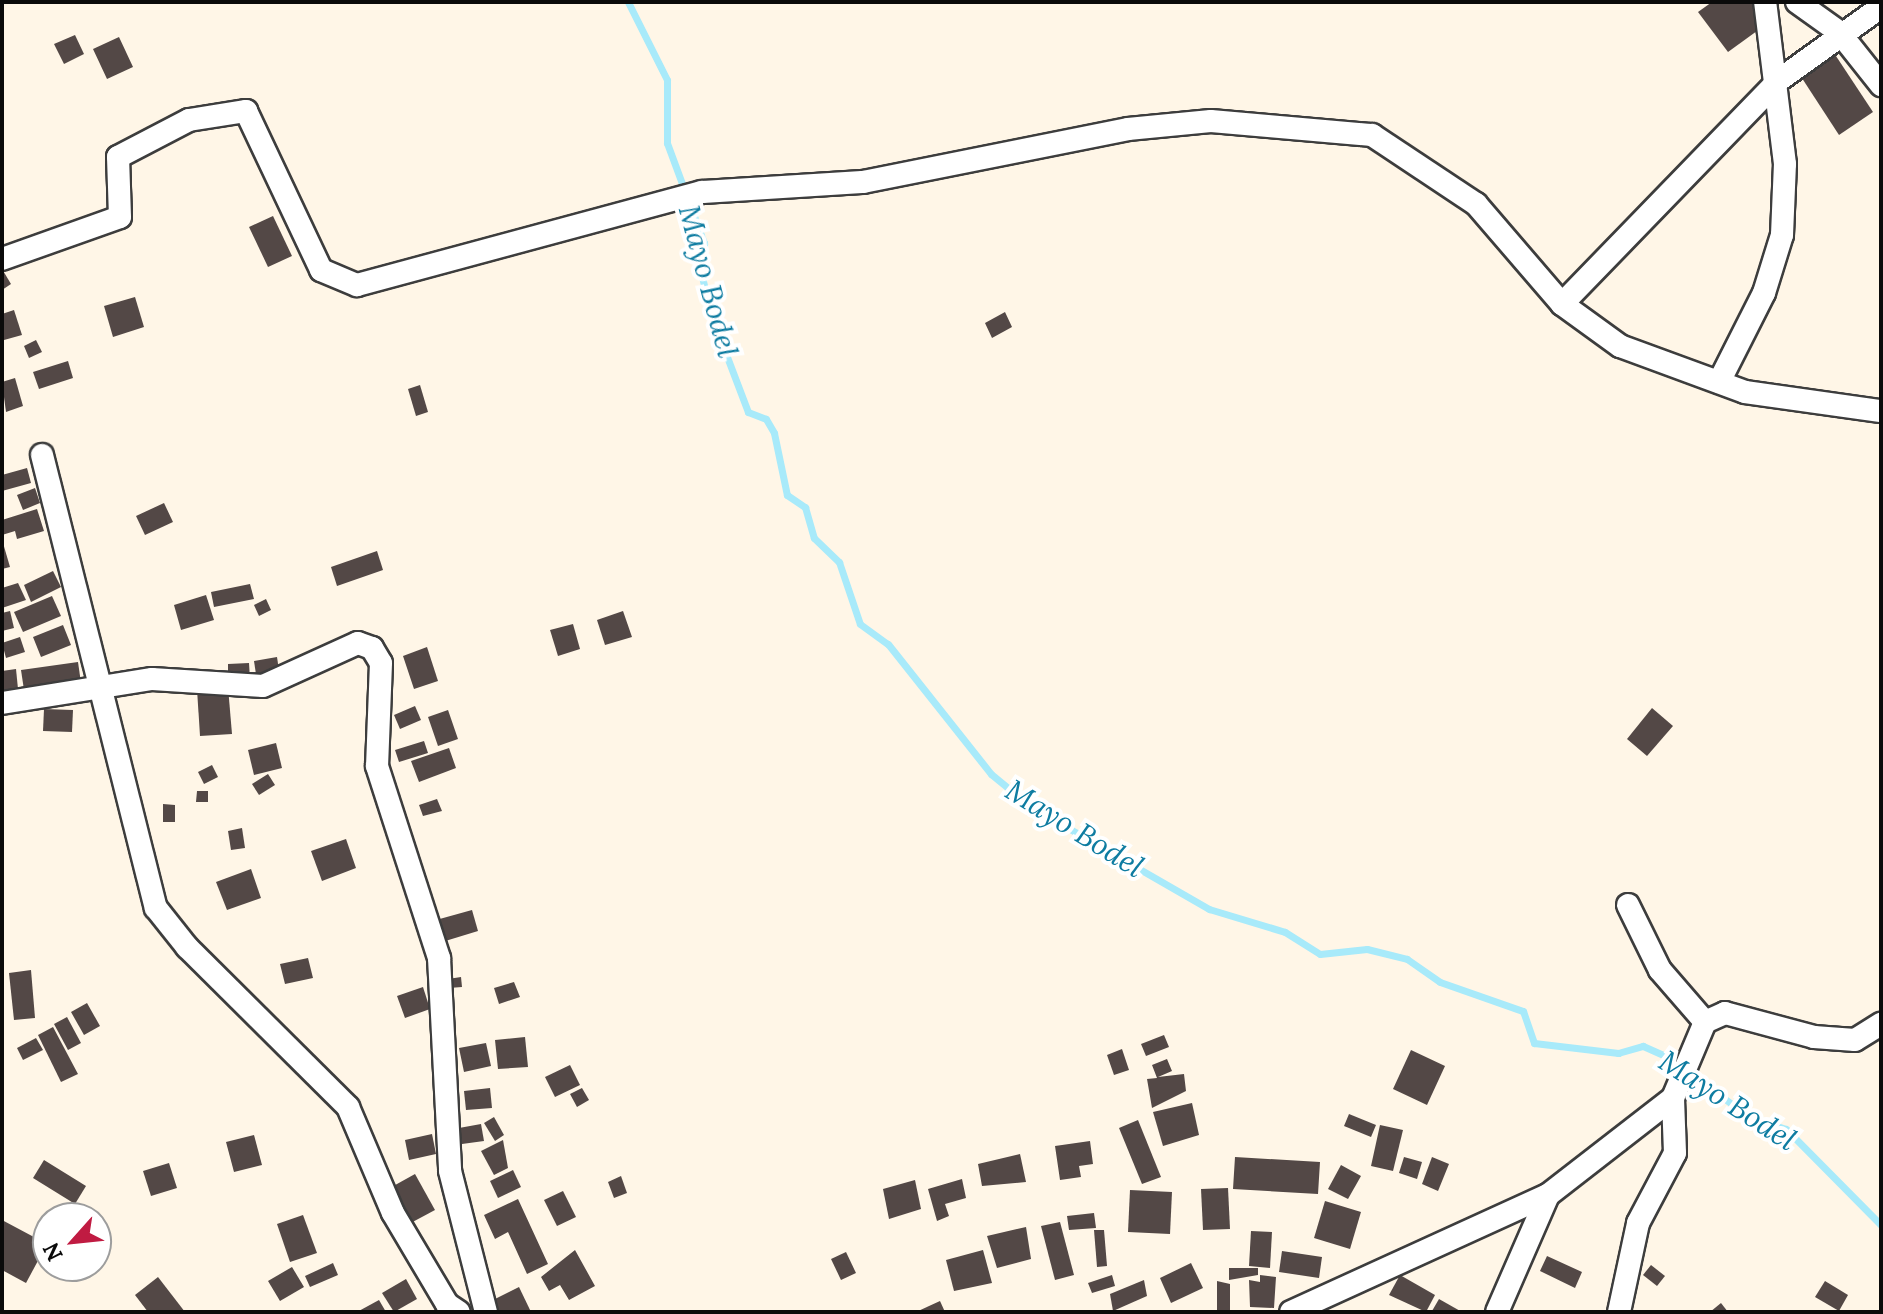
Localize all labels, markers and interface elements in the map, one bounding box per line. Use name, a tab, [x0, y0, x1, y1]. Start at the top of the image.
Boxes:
water label: Mayo Bodel	[671, 201, 747, 361]
water label: Mayo Bodel	[999, 771, 1151, 885]
water label: Mayo Bodel	[1653, 1042, 1803, 1158]
north arrow	[32, 1202, 112, 1282]
text: N	[36, 1238, 69, 1266]

